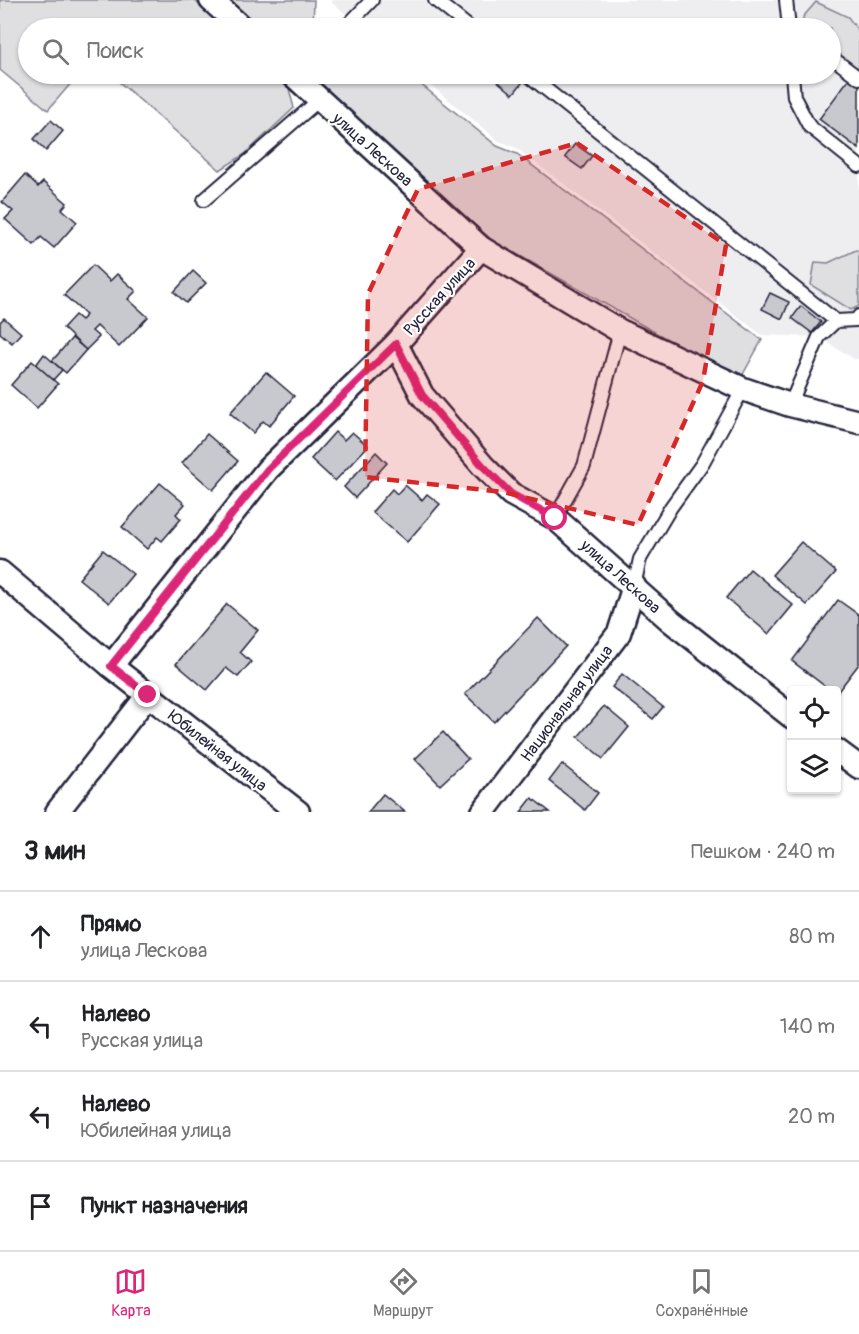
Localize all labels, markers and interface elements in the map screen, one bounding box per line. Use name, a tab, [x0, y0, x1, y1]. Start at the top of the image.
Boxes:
search box	[18, 18, 841, 84]
icon: search	[39, 35, 72, 68]
text: Поиск	[87, 37, 144, 65]
street label: улица Лескова	[327, 108, 417, 191]
street label: Русская улица	[400, 254, 480, 340]
route start	[541, 504, 567, 530]
street label: улица Лескова	[575, 535, 665, 618]
street label: Национальная улица	[516, 641, 617, 766]
route end	[134, 681, 160, 707]
map controls	[787, 686, 841, 794]
button: locate	[787, 686, 841, 740]
street label: Юбилейная улица	[164, 706, 271, 796]
button: layers	[787, 740, 841, 794]
text: 3 мин	[24, 835, 86, 867]
text: Пешком · 240 m	[691, 839, 835, 864]
text: Прямо	[81, 910, 141, 938]
icon: ahead	[24, 920, 57, 953]
text: 80 m	[789, 924, 835, 949]
text: улица Лескова	[81, 938, 207, 963]
text: Налево	[81, 1000, 150, 1028]
icon: left	[24, 1010, 57, 1043]
text: 140 m	[780, 1014, 835, 1039]
text: Русская улица	[81, 1028, 203, 1053]
text: Налево	[81, 1090, 150, 1118]
icon: left	[24, 1100, 57, 1133]
text: 20 m	[788, 1104, 835, 1129]
text: Юбилейная улица	[81, 1118, 231, 1143]
icon: arrive	[24, 1190, 57, 1223]
text: Пункт назначения	[81, 1192, 248, 1220]
tab: Карта	[111, 1265, 151, 1321]
tab: Маршрут	[373, 1265, 433, 1321]
tab: Сохранённые	[656, 1265, 748, 1321]

